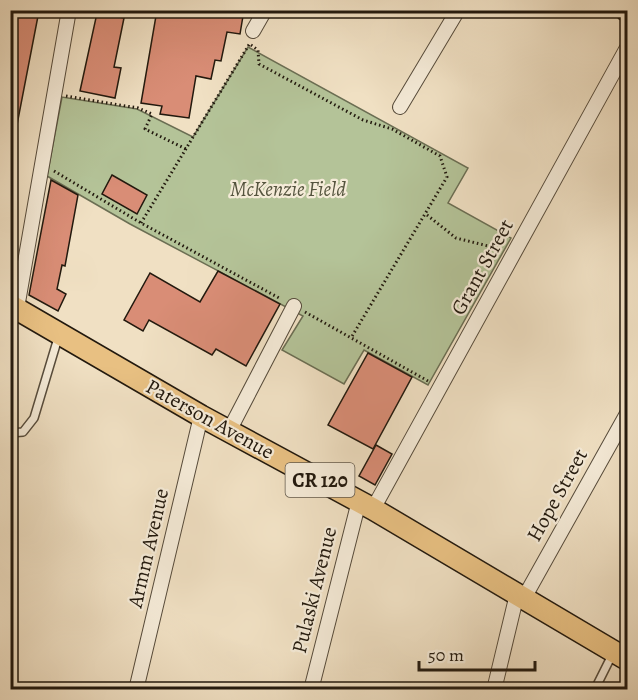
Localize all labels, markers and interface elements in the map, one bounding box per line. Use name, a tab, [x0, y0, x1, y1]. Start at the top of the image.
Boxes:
park label: McKenzie Field	[230, 175, 346, 203]
street label: Grant Street	[444, 214, 520, 320]
street label: Paterson Avenue	[141, 372, 279, 466]
street label: Hope Street	[520, 443, 594, 546]
road number: CR 120	[286, 463, 354, 497]
street label: Armm Avenue	[120, 486, 175, 611]
street label: Pulaski Avenue	[285, 524, 343, 656]
scale bar	[419, 634, 534, 672]
text: 50 m	[428, 643, 464, 667]

